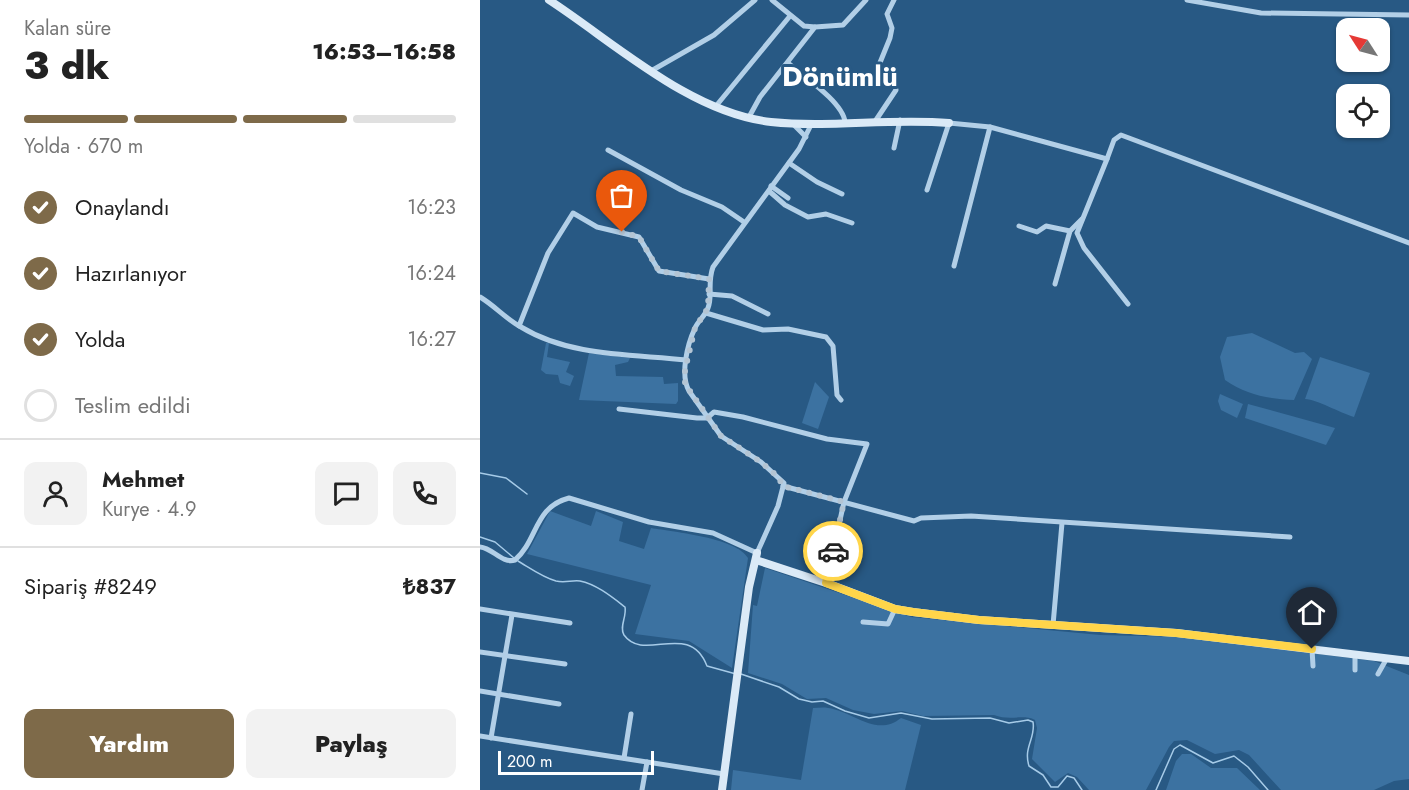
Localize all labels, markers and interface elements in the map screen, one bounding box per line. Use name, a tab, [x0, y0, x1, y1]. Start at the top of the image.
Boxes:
text: Kalan süre	[24, 14, 111, 43]
north arrow	[1336, 18, 1390, 72]
map controls	[1336, 18, 1390, 138]
text: 16:53–16:58	[312, 35, 456, 67]
text: 3 dk	[24, 37, 110, 94]
district label: Dönümlü	[782, 56, 898, 97]
button: locate	[1336, 84, 1390, 138]
text: Yolda · 670 m	[24, 132, 143, 161]
pin	[596, 170, 647, 232]
icon: bag	[605, 179, 638, 212]
icon: check	[24, 191, 57, 224]
text: Onaylandı	[75, 191, 170, 223]
text: 16:23	[407, 193, 456, 222]
icon: check	[24, 257, 57, 290]
text: Hazırlanıyor	[75, 257, 187, 289]
text: 16:24	[406, 259, 456, 288]
icon: check	[24, 323, 57, 356]
text: Yolda	[75, 323, 125, 355]
text: 16:27	[408, 325, 456, 354]
text: Teslim edildi	[75, 389, 191, 421]
button: person	[24, 462, 87, 525]
button: chat	[315, 462, 378, 525]
button: phone	[393, 462, 456, 525]
text: Mehmet	[102, 463, 184, 495]
text: Kurye · 4.9	[102, 495, 197, 524]
courier	[803, 521, 863, 581]
icon: car	[817, 535, 850, 568]
text: Sipariş #8249	[24, 570, 157, 602]
text: ₺837	[403, 570, 456, 602]
pin	[1286, 587, 1337, 649]
icon: home	[1295, 596, 1328, 629]
button: Yardım	[24, 709, 234, 778]
button: Paylaş	[246, 709, 456, 778]
scale bar	[498, 748, 654, 776]
text: 200 m	[507, 750, 553, 773]

